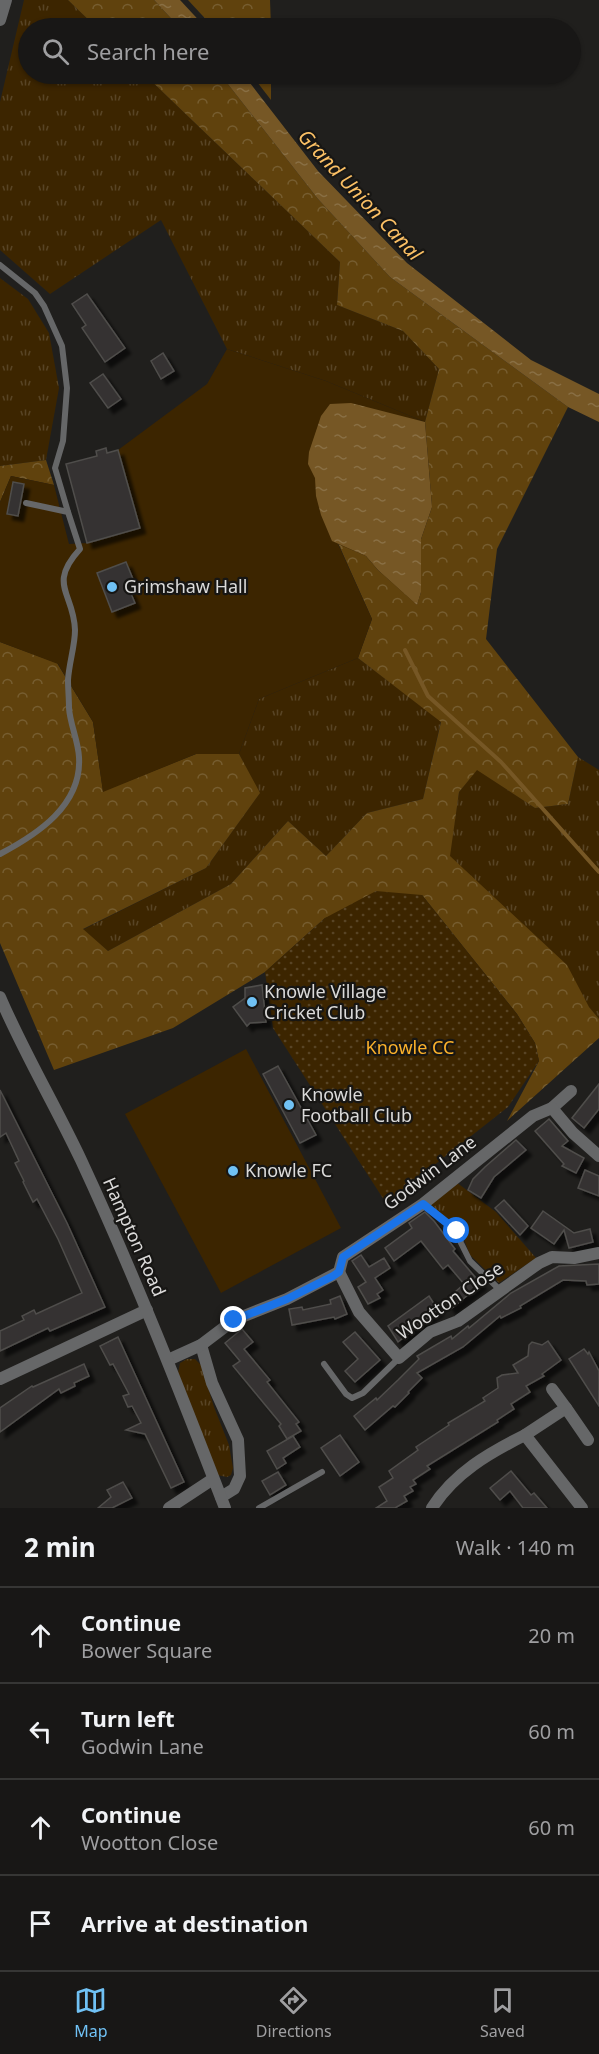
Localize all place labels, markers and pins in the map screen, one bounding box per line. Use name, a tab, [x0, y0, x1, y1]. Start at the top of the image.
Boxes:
place label: Grimshaw Hall	[124, 574, 247, 598]
marker: Grimshaw Hall	[105, 580, 119, 594]
place label: Knowle Village Cricket Club	[264, 979, 386, 1024]
marker: Knowle Village Cricket Club	[245, 995, 259, 1009]
place label: Knowle Football Club	[301, 1082, 412, 1127]
marker: Knowle Football Club	[282, 1098, 296, 1112]
place label: Knowle FC	[245, 1158, 332, 1182]
marker: Knowle FC	[226, 1164, 240, 1178]

